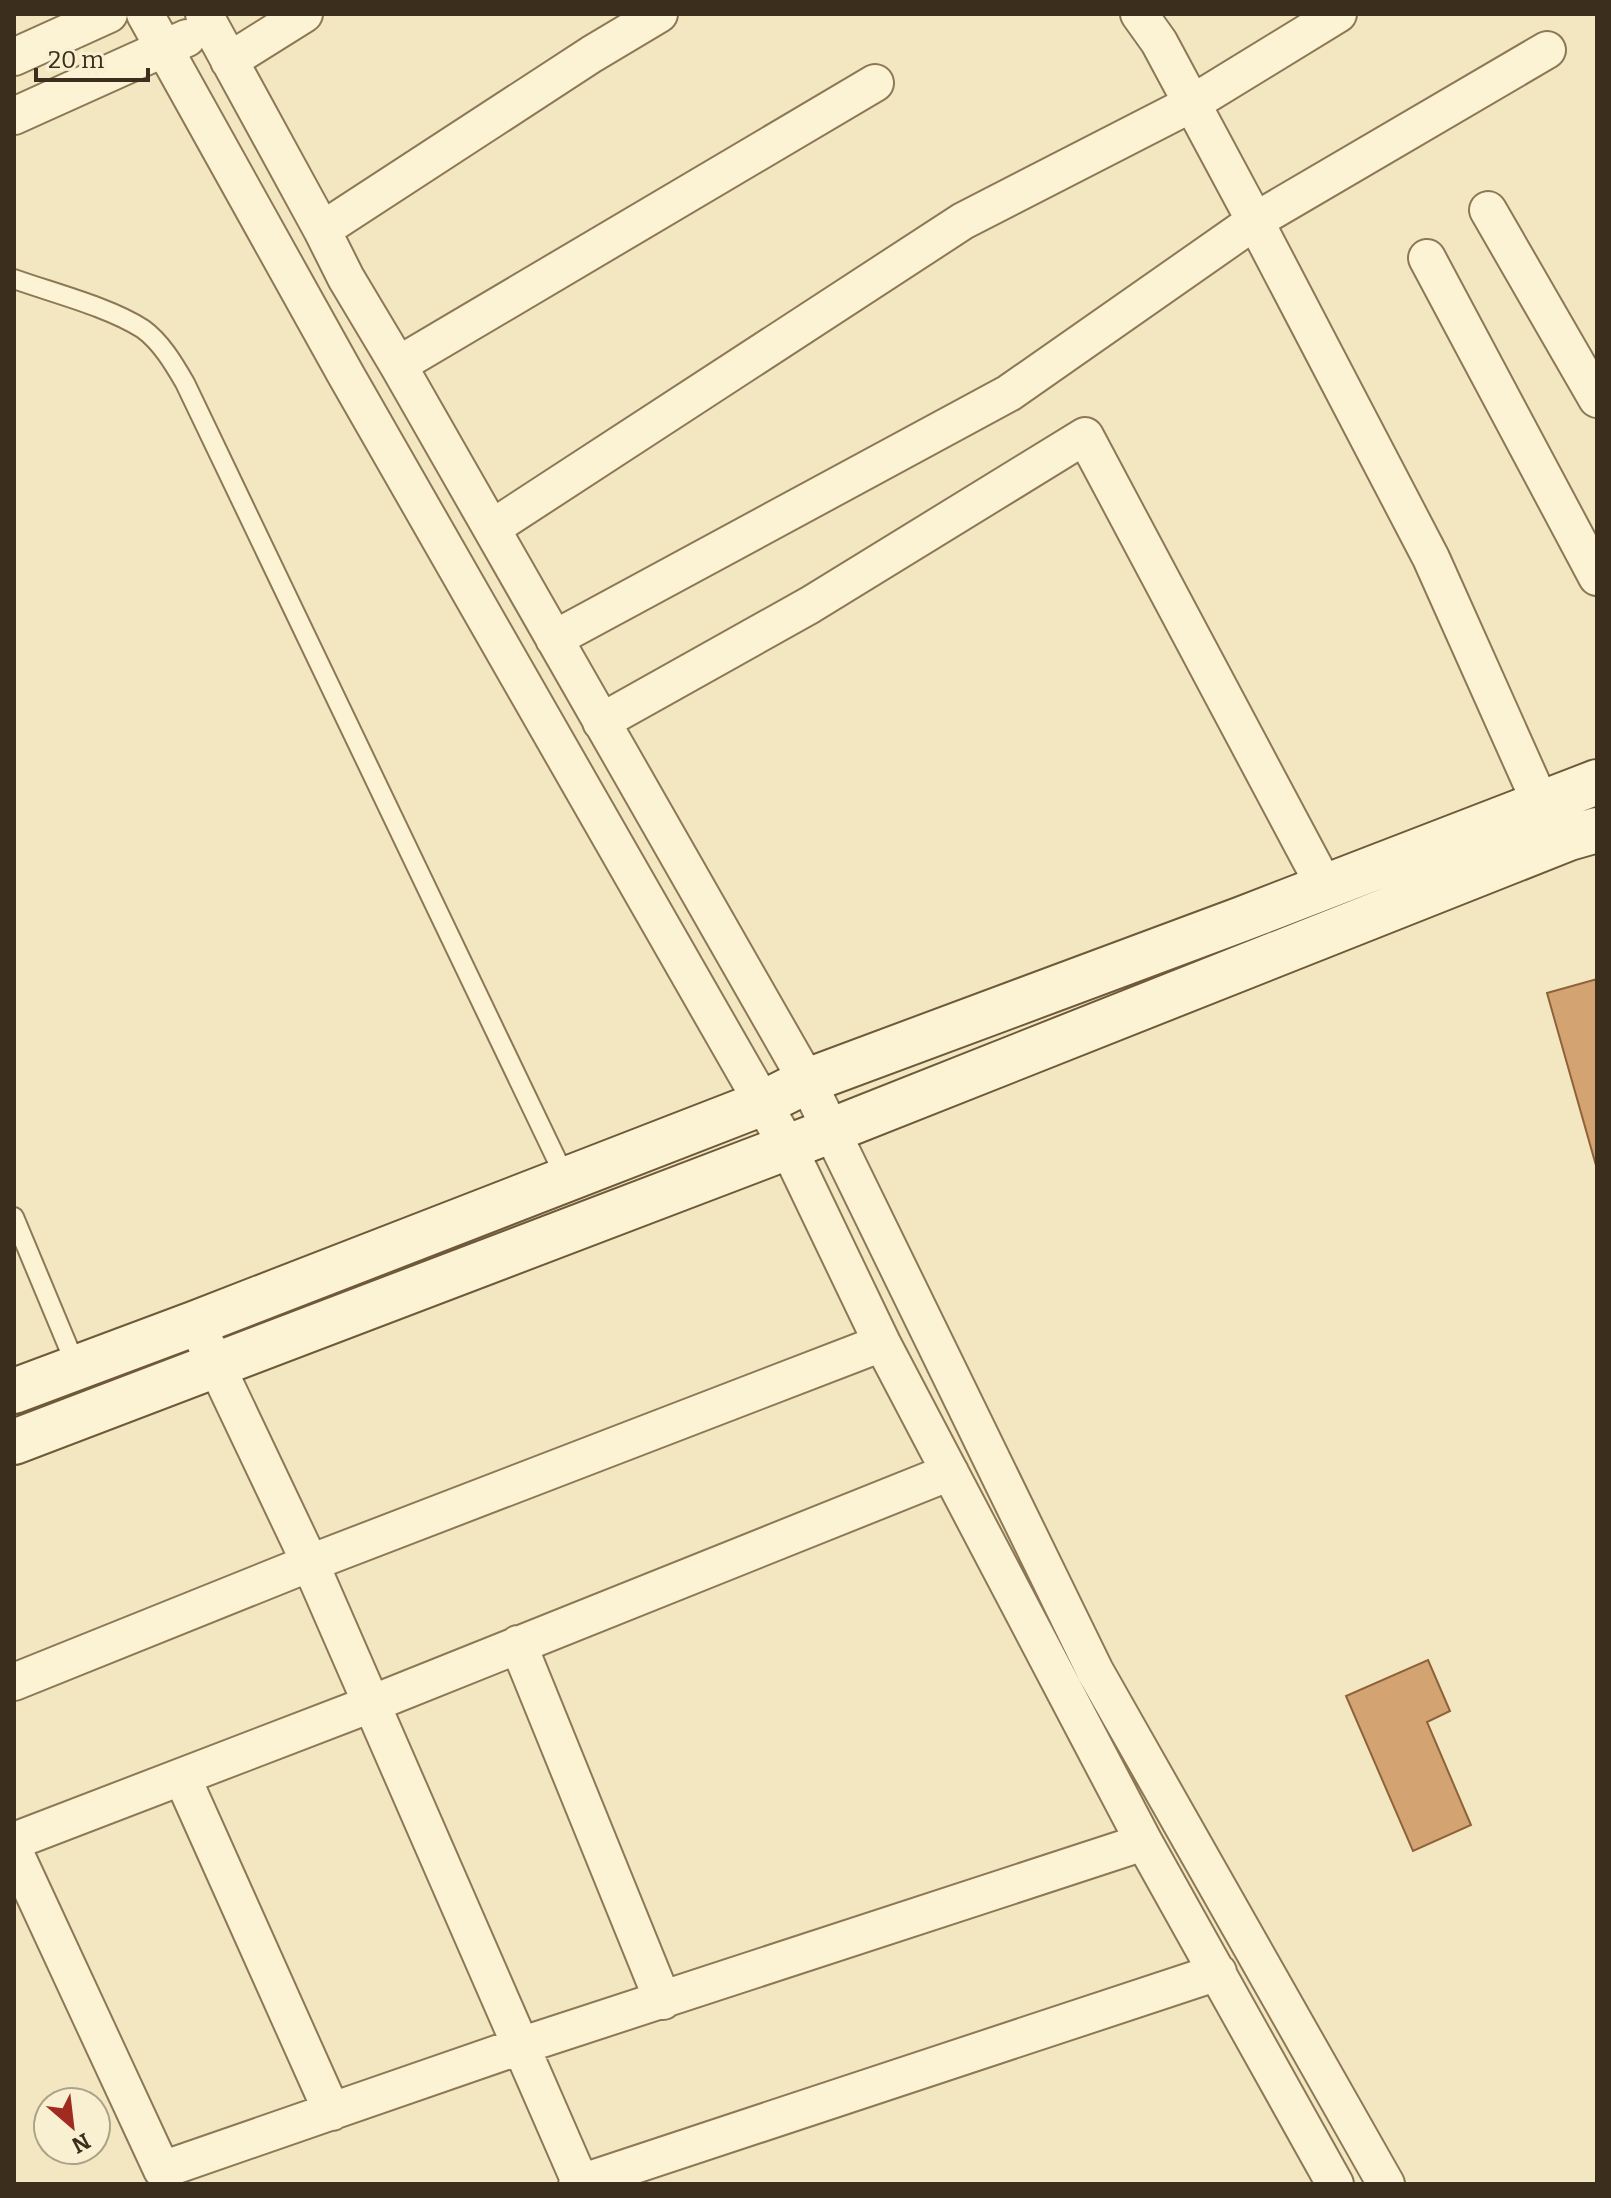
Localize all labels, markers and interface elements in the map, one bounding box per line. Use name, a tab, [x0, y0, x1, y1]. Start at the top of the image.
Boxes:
scale bar	[36, 32, 148, 82]
text: 20 m	[48, 46, 104, 74]
north arrow	[32, 2086, 112, 2166]
text: N	[67, 2127, 95, 2159]

